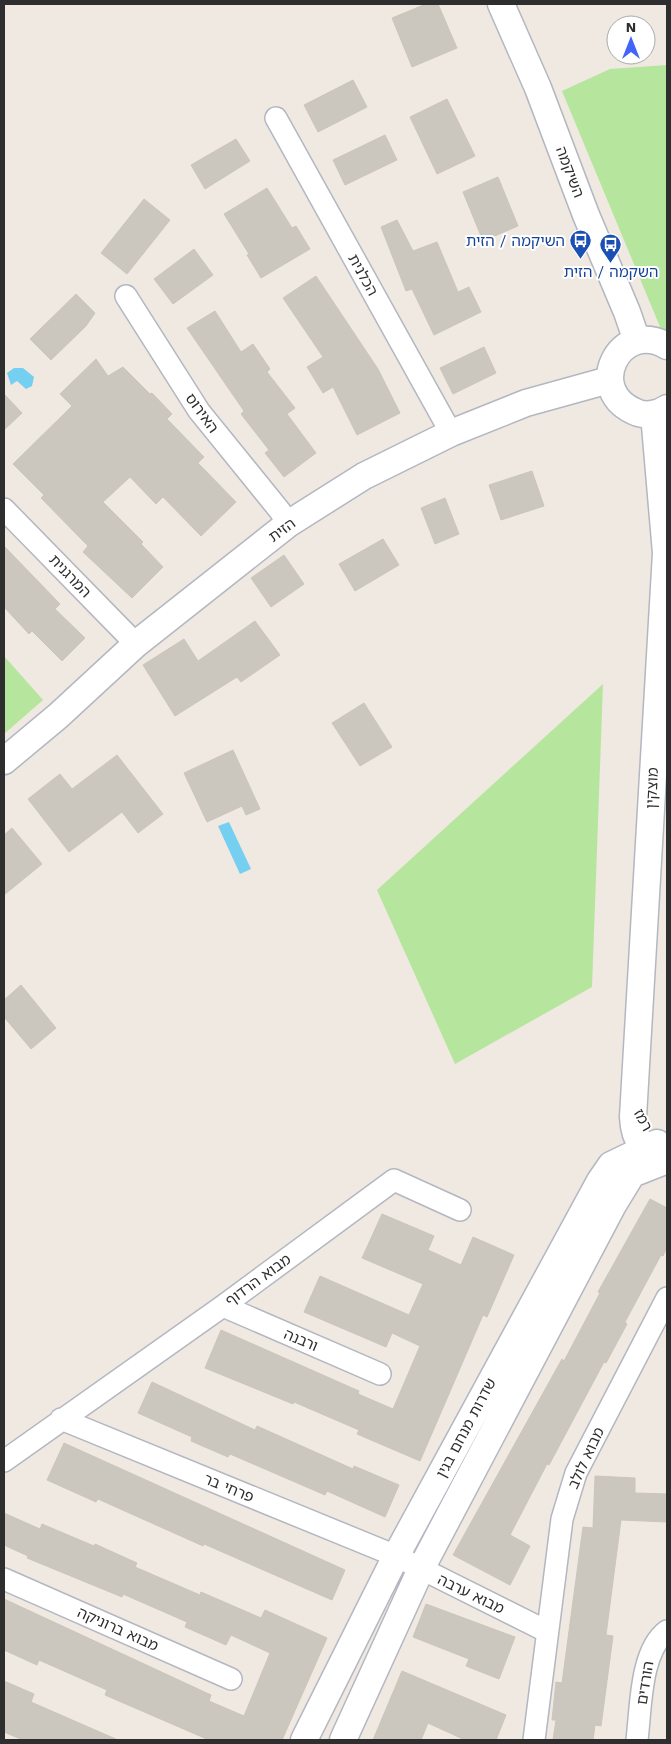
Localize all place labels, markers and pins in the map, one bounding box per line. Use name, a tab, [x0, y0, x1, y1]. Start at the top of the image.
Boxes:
bus stop icon: השיקמה / הזית	[569, 229, 593, 260]
place label: השיקמה / הזית	[466, 232, 565, 250]
bus stop icon: השקמה / הזית	[599, 232, 623, 263]
place label: השקמה / הזית	[564, 263, 658, 281]

